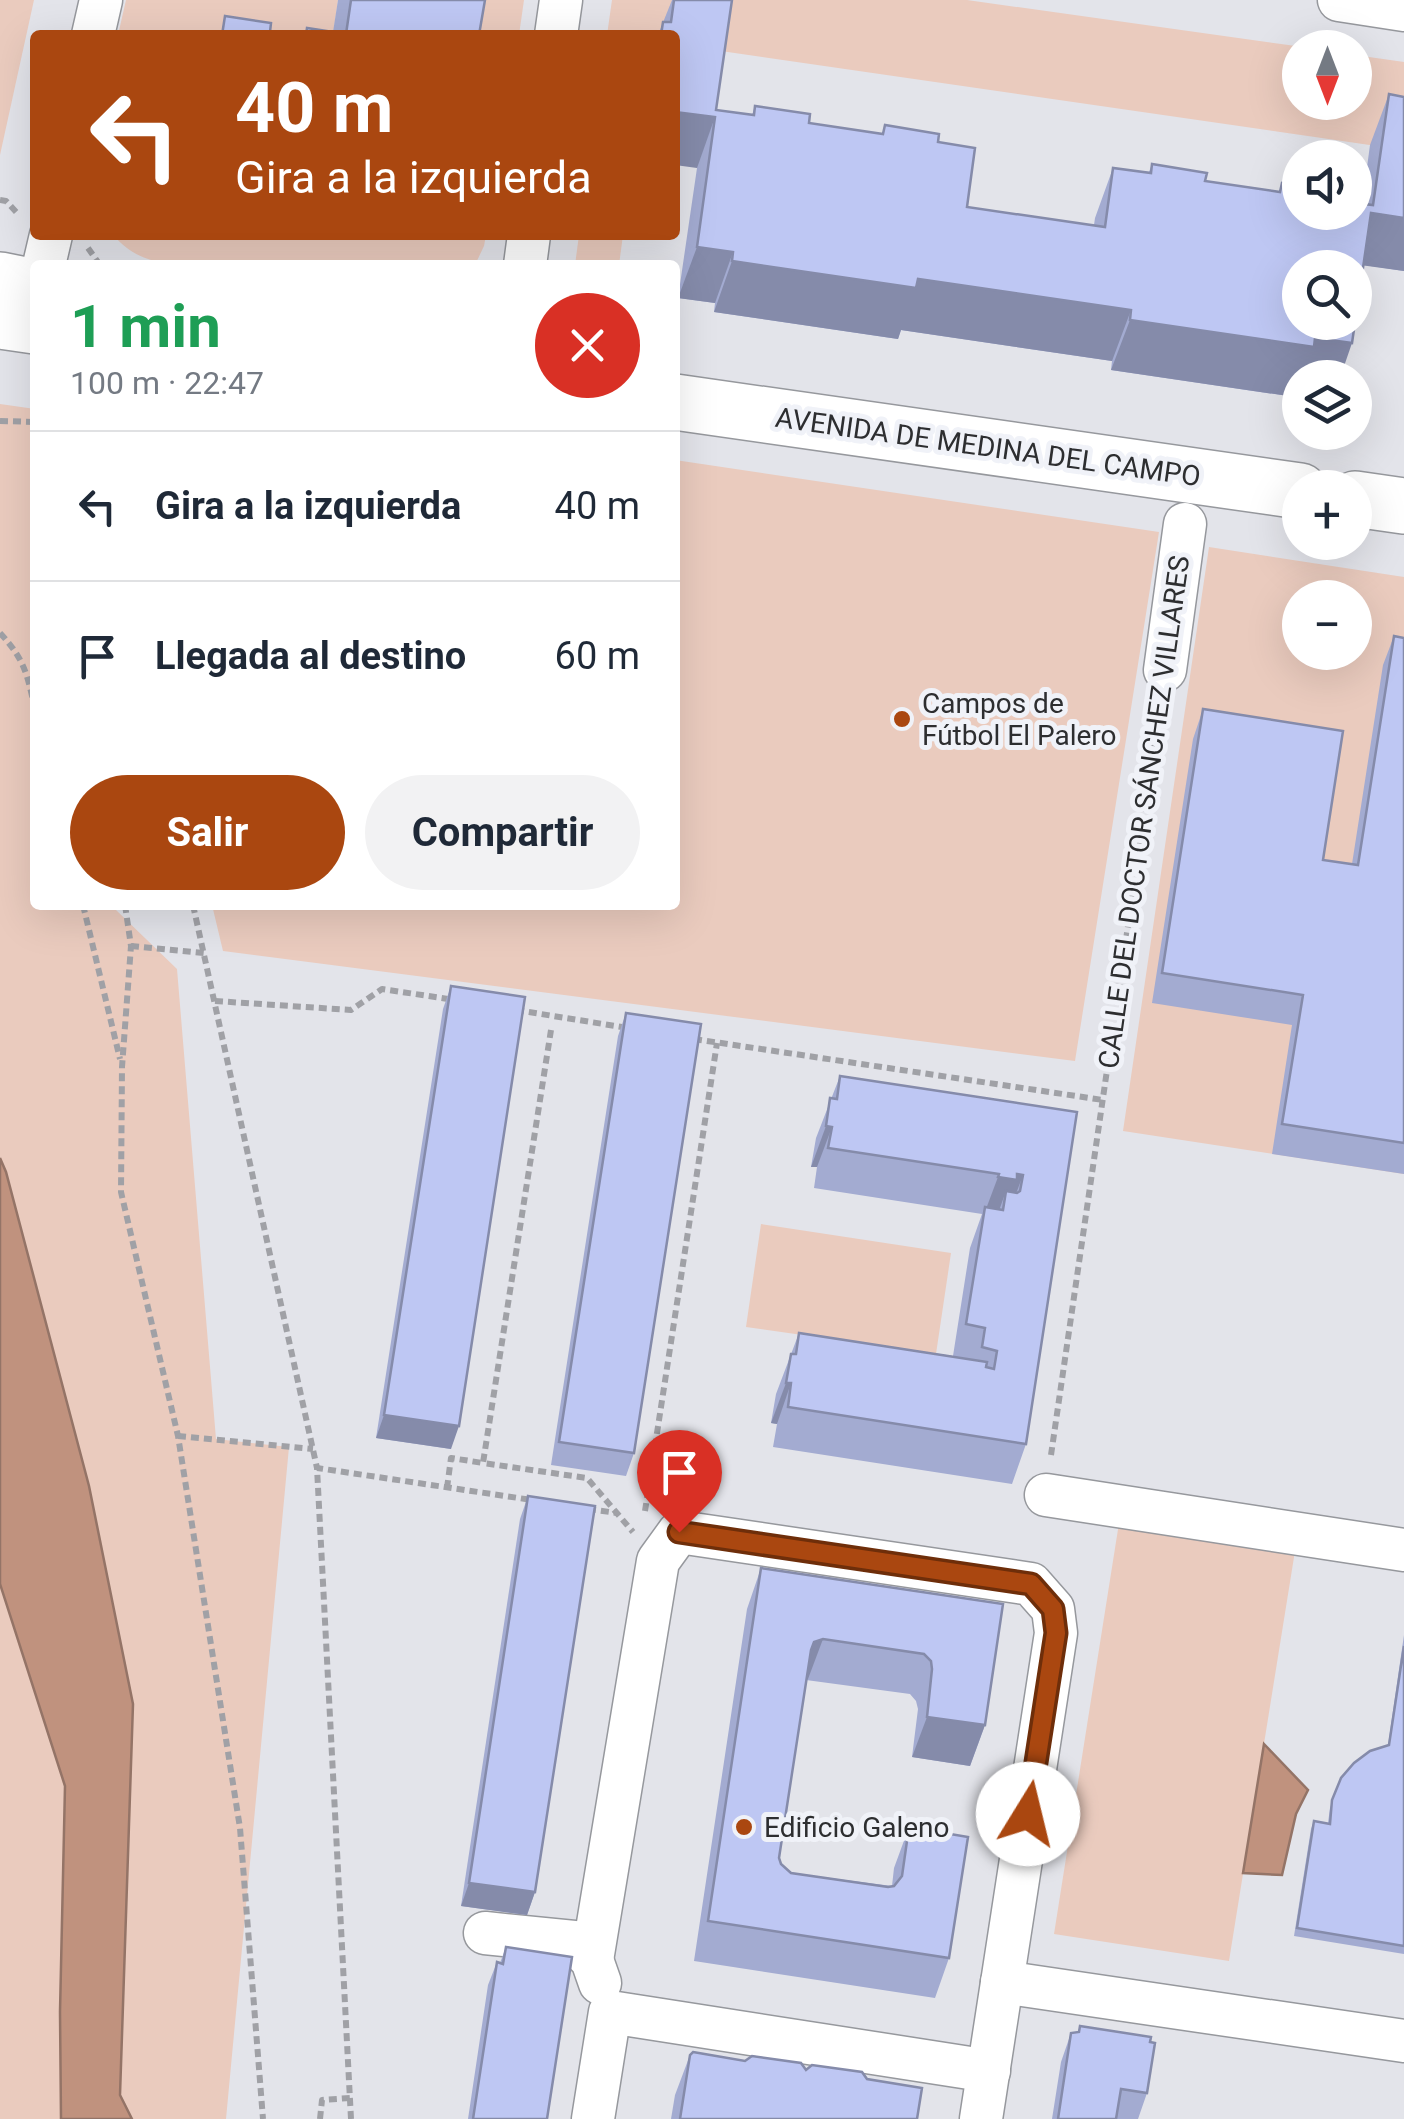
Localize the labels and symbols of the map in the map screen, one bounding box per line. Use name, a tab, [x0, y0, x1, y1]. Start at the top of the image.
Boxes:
north arrow	[1282, 30, 1372, 120]
street label: AVENIDA DE MEDINA DEL CAMPO	[773, 401, 1203, 493]
street label: CALLE DEL DOCTOR SÁNCHEZ VILLARES	[1092, 553, 1196, 1071]
place label: Campos de Fútbol El Palero	[922, 687, 1116, 752]
marker: Campos de Fútbol El Palero	[891, 708, 913, 730]
pin	[637, 1430, 722, 1533]
position arrow	[976, 1762, 1080, 1866]
place label: Edificio Galeno	[764, 1811, 950, 1844]
marker: Edificio Galeno	[733, 1816, 755, 1838]

